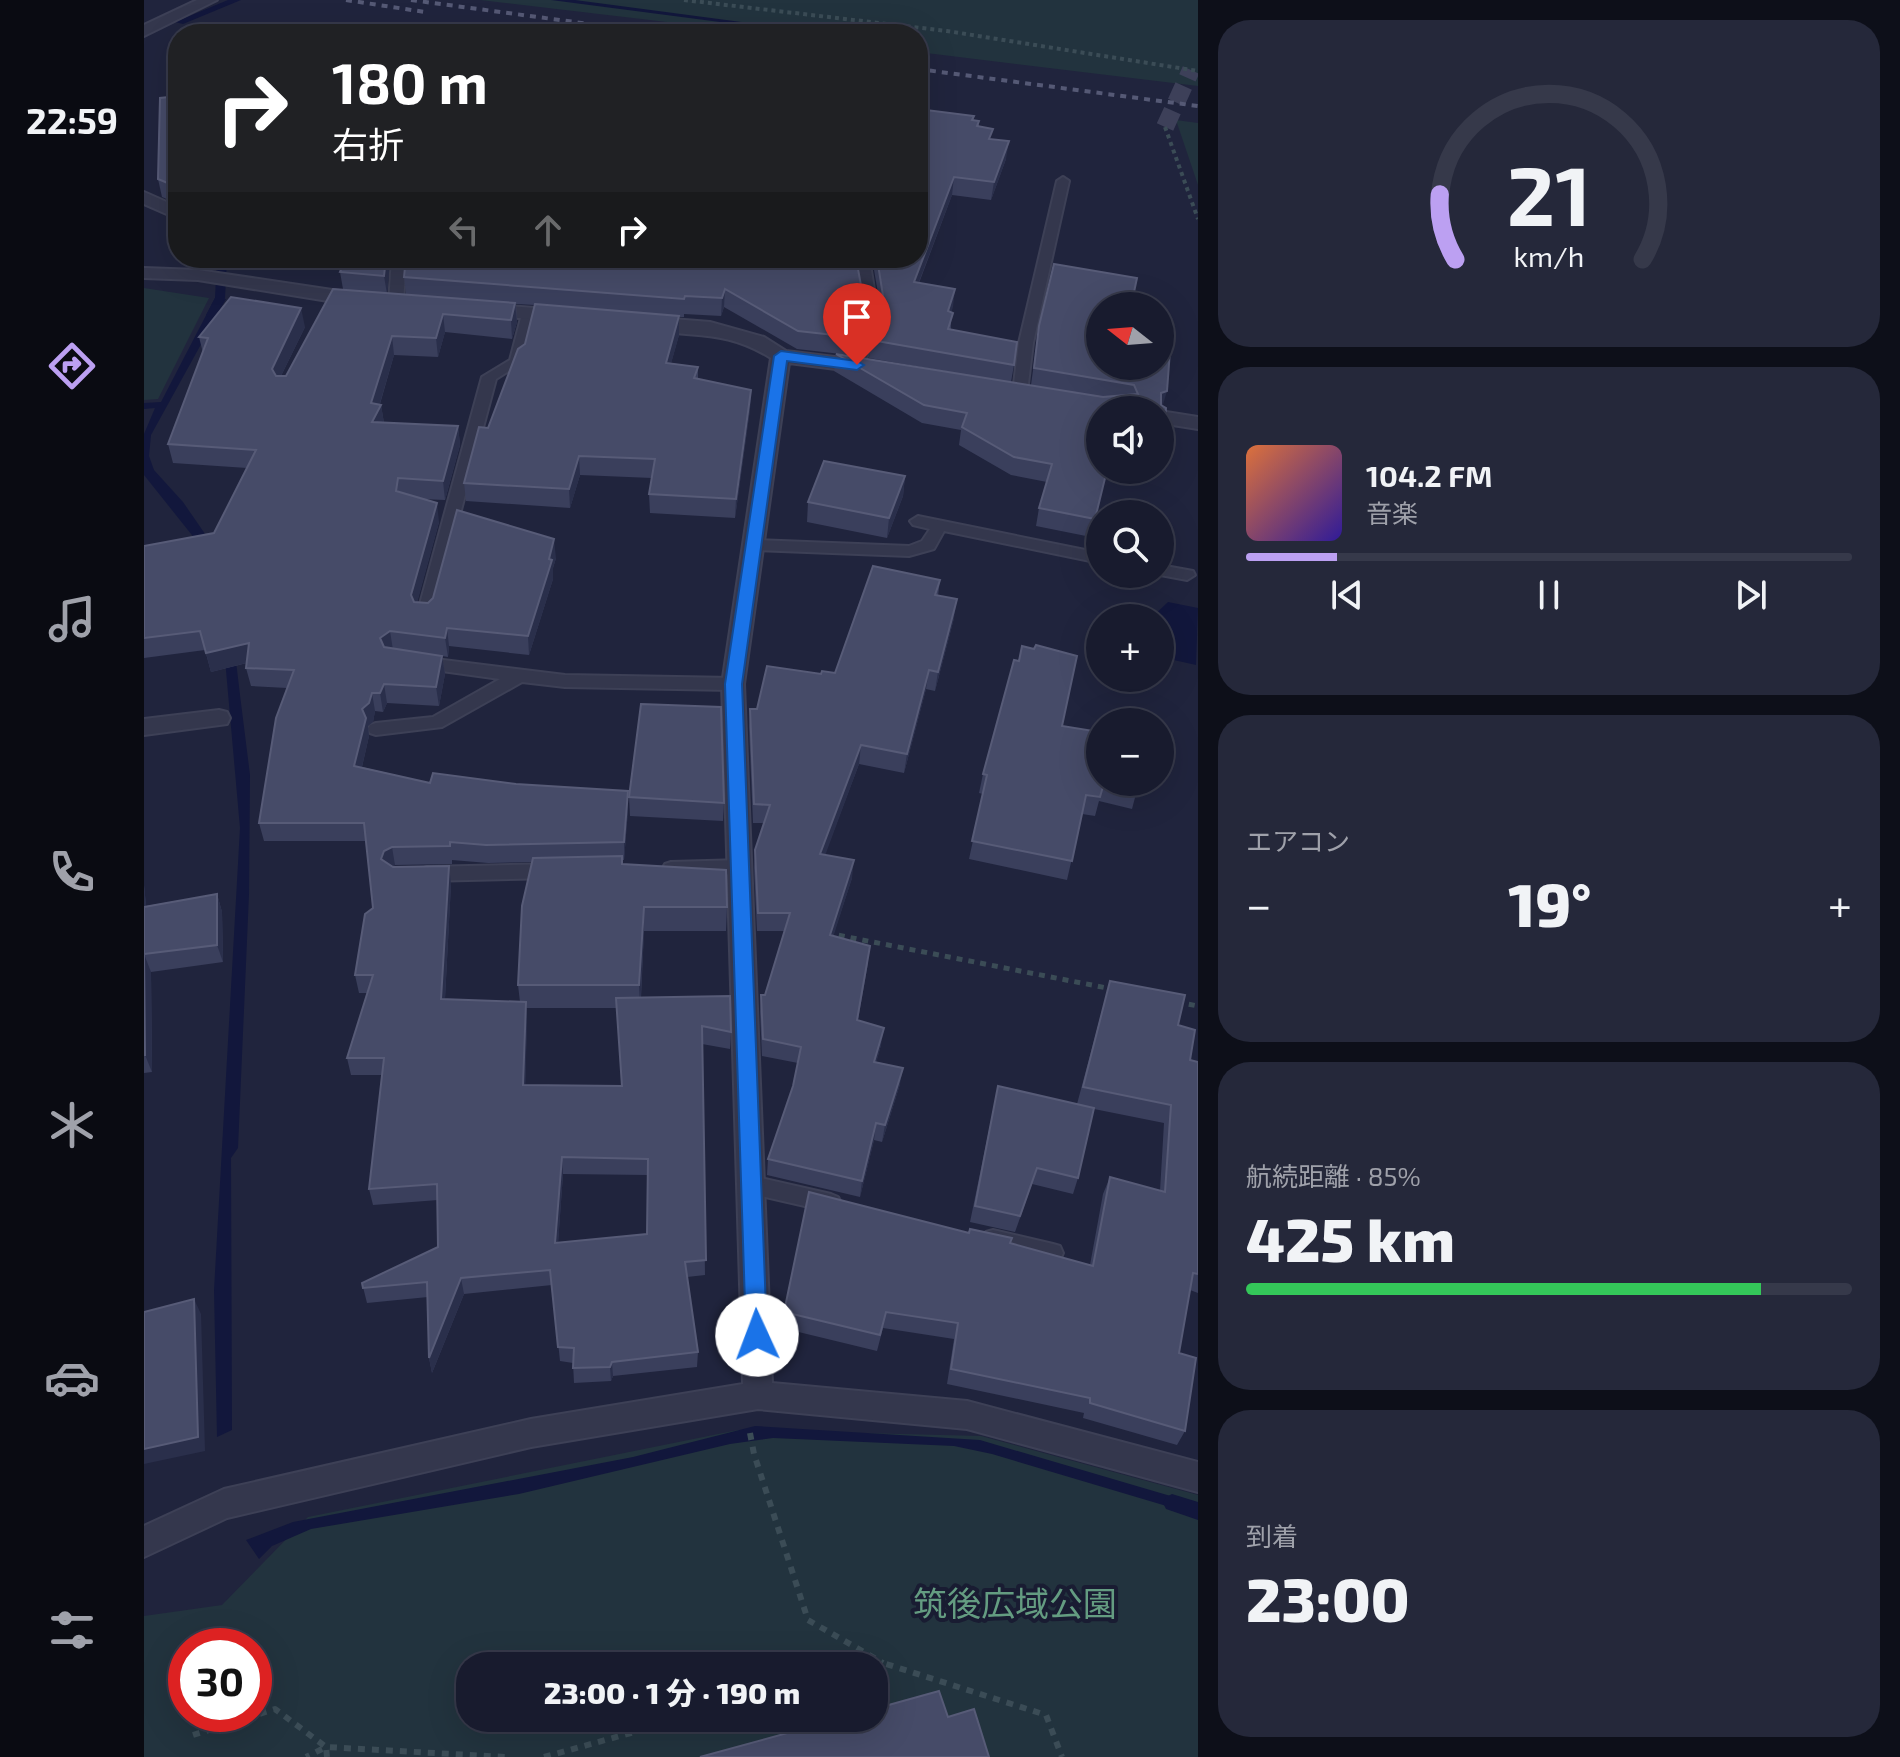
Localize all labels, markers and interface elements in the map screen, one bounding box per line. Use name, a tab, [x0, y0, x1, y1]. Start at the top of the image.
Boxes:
text: 180 m	[332, 48, 488, 115]
icon: right	[200, 56, 304, 160]
text: 22:59	[26, 98, 118, 141]
text: 右折	[332, 122, 404, 165]
text: 21	[1507, 142, 1591, 242]
icon: left	[442, 208, 486, 252]
icon: ahead	[526, 208, 570, 252]
icon: right	[610, 208, 654, 252]
text: km/h	[1514, 238, 1584, 273]
pin	[823, 283, 891, 365]
north arrow	[1086, 292, 1174, 380]
map controls	[1086, 292, 1174, 796]
icon: arrive	[835, 295, 879, 339]
icon: directions	[44, 338, 100, 394]
button: sound	[1086, 396, 1174, 484]
text: 104.2 FM	[1366, 457, 1492, 493]
text: 音楽	[1366, 497, 1418, 528]
button: search	[1086, 500, 1174, 588]
icon: previous	[1325, 573, 1369, 617]
icon: pause	[1527, 573, 1571, 617]
icon: next	[1729, 573, 1773, 617]
icon: music	[44, 591, 100, 647]
button: +	[1086, 604, 1174, 692]
button: −	[1086, 708, 1174, 796]
text: エアコン	[1246, 825, 1350, 856]
icon: phone	[44, 844, 100, 900]
text: 19°	[1508, 867, 1591, 939]
text: −	[1246, 877, 1272, 930]
text: +	[1828, 877, 1852, 930]
icon: climate	[44, 1097, 100, 1153]
text: 航続距離 · 85%	[1246, 1160, 1421, 1191]
text: 425 km	[1246, 1202, 1455, 1274]
position arrow	[715, 1293, 799, 1377]
icon: car	[44, 1350, 100, 1406]
text: 到着	[1246, 1520, 1298, 1551]
text: 23:00	[1246, 1562, 1409, 1634]
park label: 筑後広域公園	[913, 1582, 1117, 1623]
icon: filters	[44, 1602, 100, 1658]
speed limit sign: 30	[168, 1628, 272, 1732]
text: 23:00 · 1 分 · 190 m	[544, 1674, 800, 1710]

